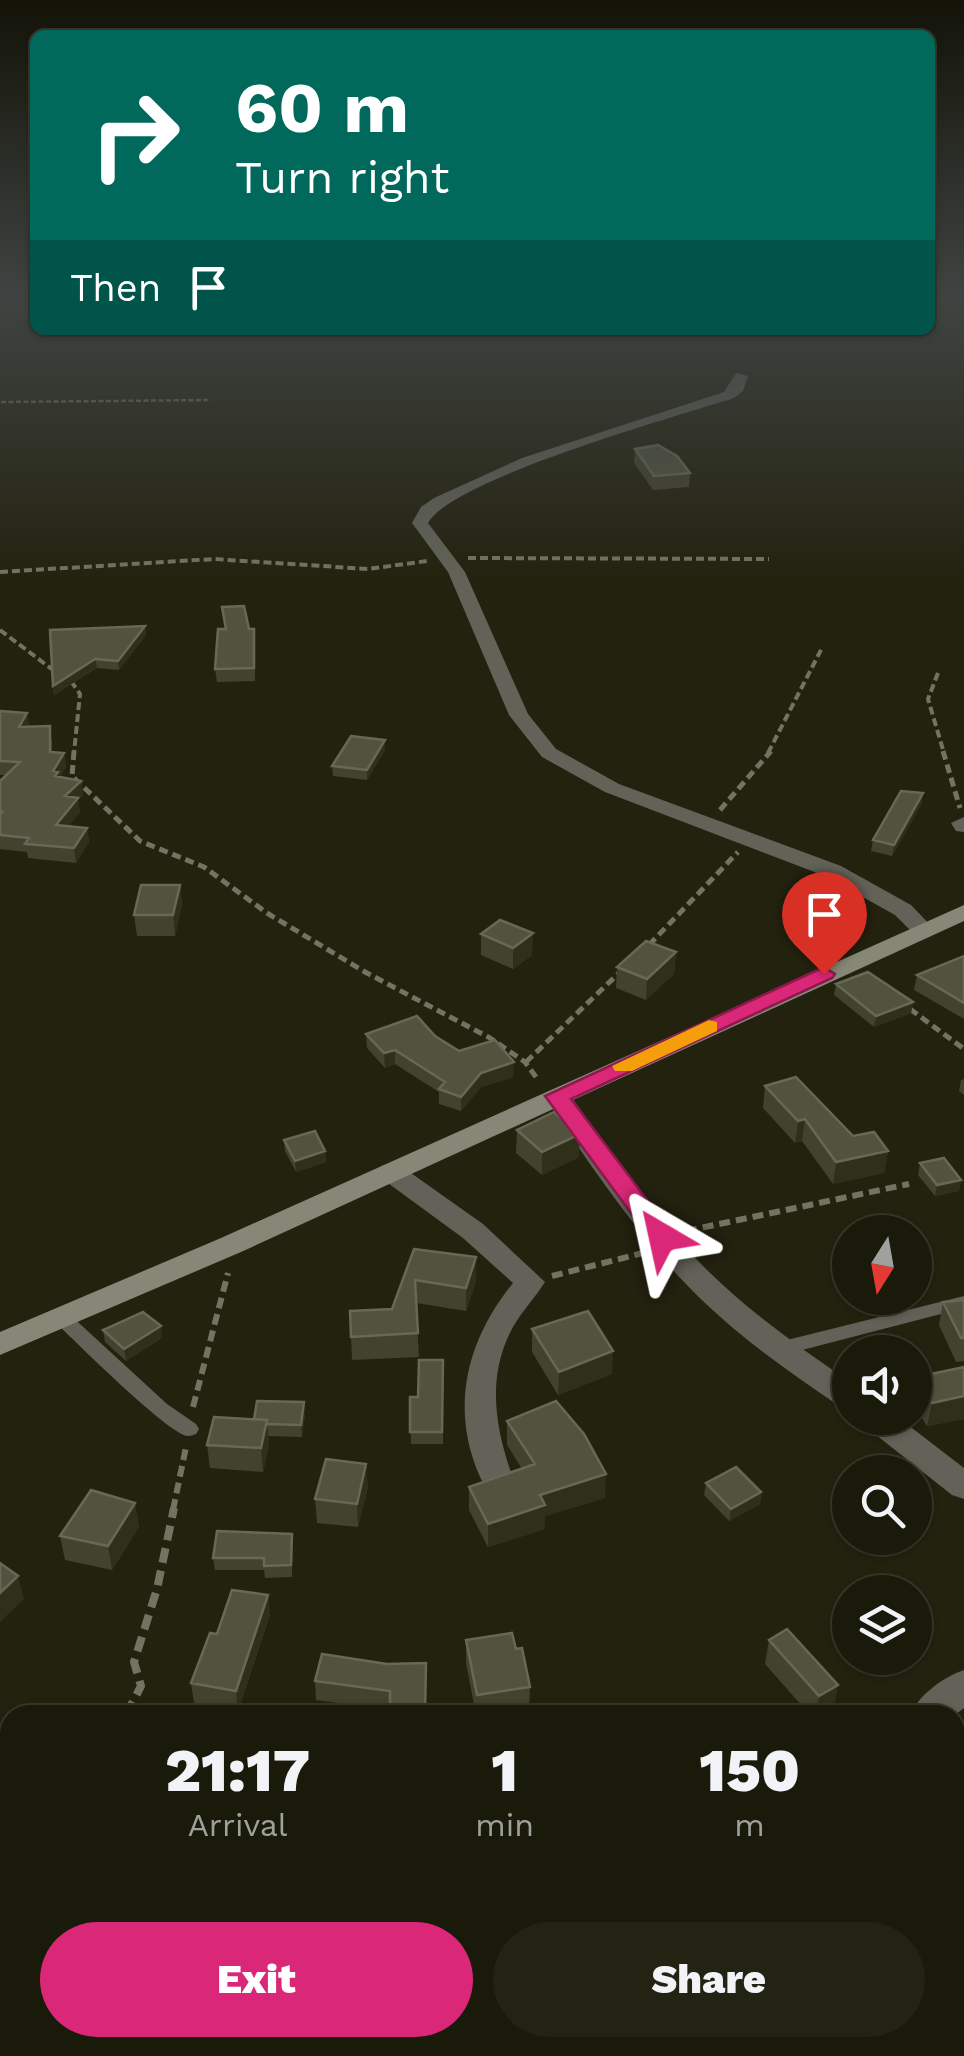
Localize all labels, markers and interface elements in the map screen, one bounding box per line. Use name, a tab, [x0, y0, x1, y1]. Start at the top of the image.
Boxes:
text: 60 m	[235, 67, 409, 149]
icon: right	[70, 70, 200, 200]
text: Turn right	[235, 151, 449, 204]
icon: arrive	[181, 260, 236, 315]
text: Then	[70, 266, 161, 310]
pin	[782, 872, 867, 975]
icon: arrive	[797, 887, 852, 942]
position arrow	[610, 1185, 714, 1289]
north arrow	[832, 1215, 932, 1315]
map controls	[832, 1215, 932, 1675]
button: sound	[832, 1335, 932, 1435]
button: search	[832, 1455, 932, 1555]
button: layers	[832, 1575, 932, 1675]
text: 21:17	[165, 1735, 310, 1806]
text: 1	[491, 1735, 518, 1806]
text: 150	[699, 1735, 800, 1806]
text: Arrival	[188, 1806, 288, 1844]
text: min	[475, 1806, 534, 1844]
text: m	[734, 1806, 765, 1844]
button: Exit	[40, 1922, 473, 2037]
button: Share	[493, 1922, 925, 2037]

